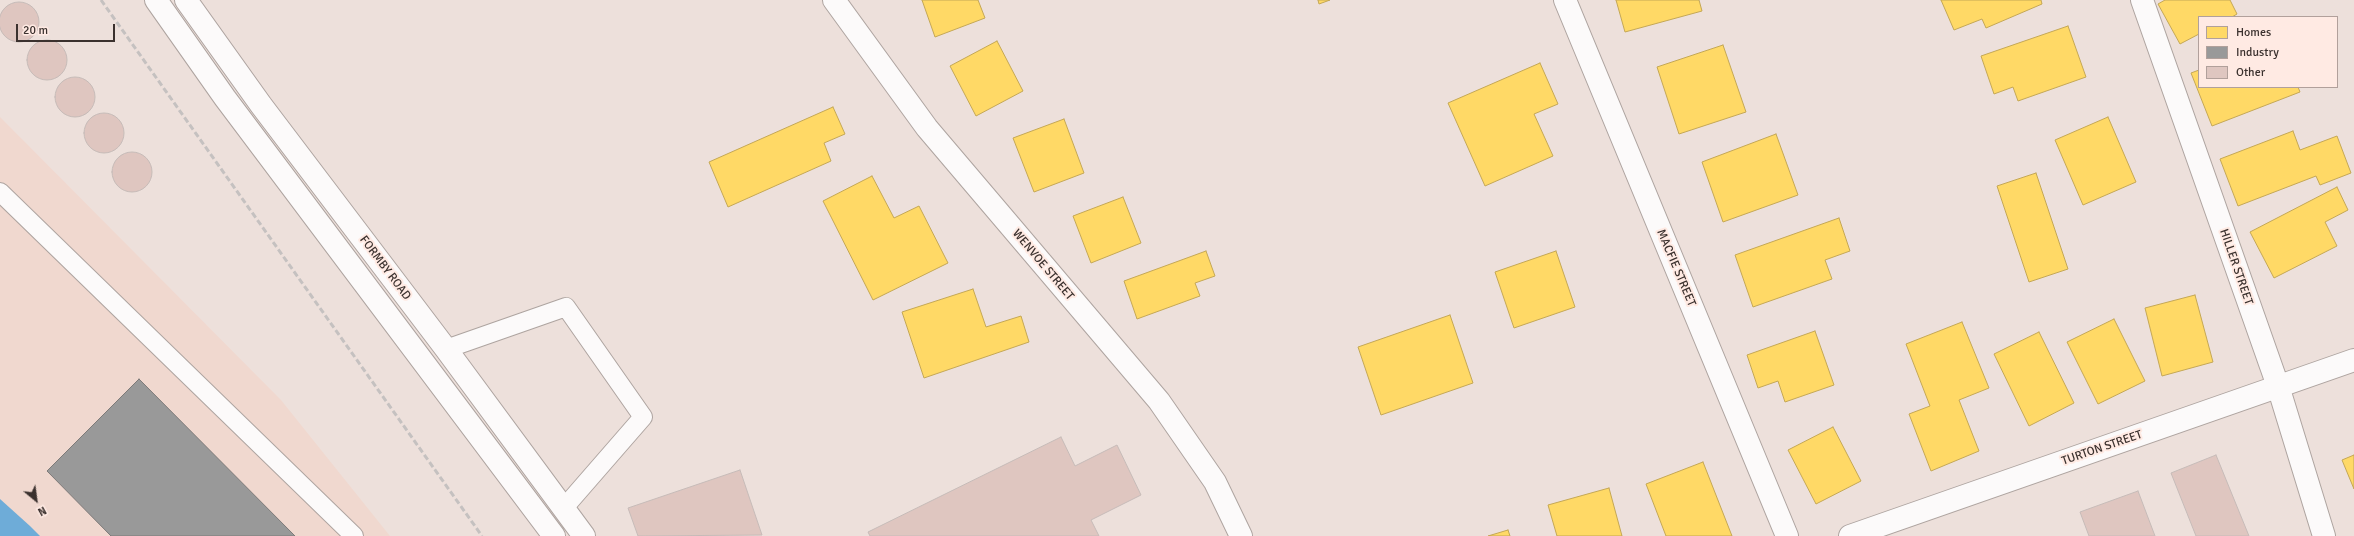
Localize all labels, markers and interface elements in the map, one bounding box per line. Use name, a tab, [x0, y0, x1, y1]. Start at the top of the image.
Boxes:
scale bar	[18, 16, 117, 42]
legend	[2198, 16, 2338, 88]
text: 20 m	[23, 23, 48, 38]
text: Homes	[2236, 25, 2271, 40]
text: Industry	[2236, 45, 2279, 60]
text: Other	[2236, 65, 2265, 80]
street label: WENVOE STREET	[1009, 227, 1077, 303]
street label: MACFIE STREET	[1653, 227, 1699, 309]
street label: HILLER STREET	[2216, 227, 2256, 307]
street label: FORMBY ROAD	[356, 233, 414, 303]
street label: TURTON STREET	[2060, 427, 2144, 469]
north arrow	[16, 480, 56, 520]
text: N	[36, 503, 49, 518]

